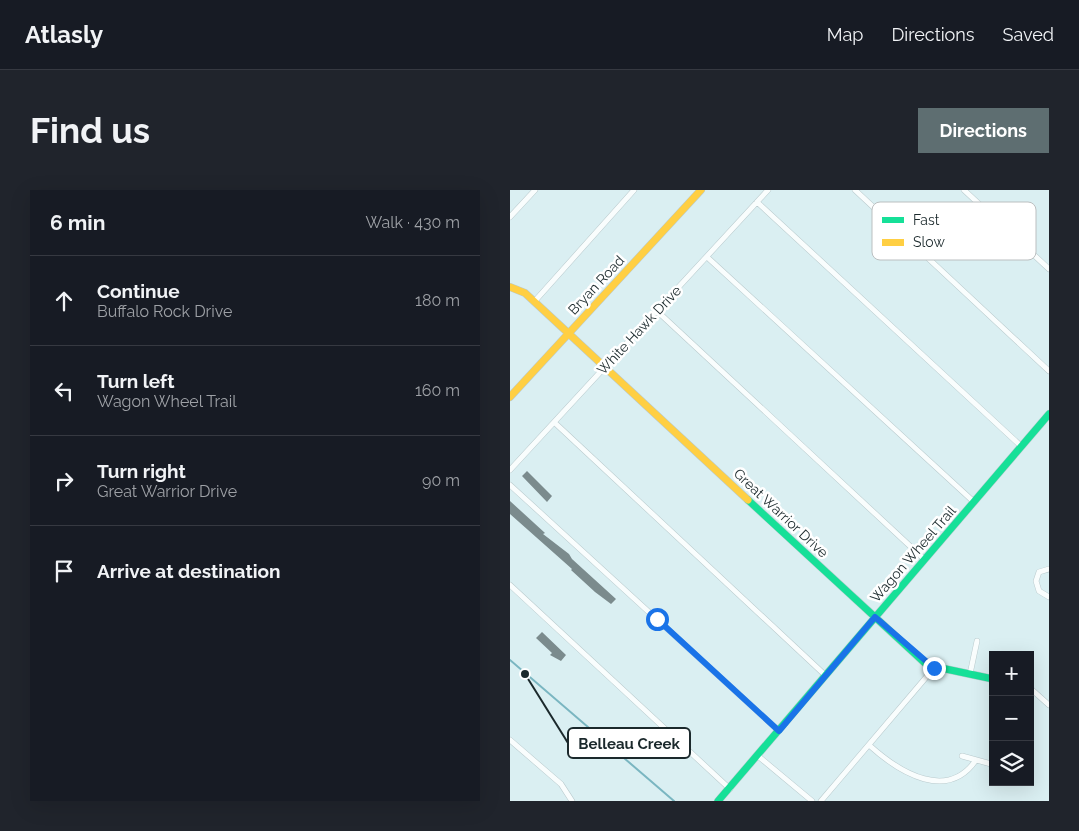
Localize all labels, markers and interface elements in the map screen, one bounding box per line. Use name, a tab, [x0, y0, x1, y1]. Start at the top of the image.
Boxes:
text: Atlasly	[25, 20, 103, 49]
text: Map	[827, 24, 863, 45]
text: Directions	[891, 24, 975, 45]
text: Saved	[1003, 24, 1054, 45]
button: Directions	[918, 108, 1049, 153]
text: Find us	[30, 110, 150, 151]
legend	[872, 202, 1036, 260]
text: 6 min	[50, 210, 105, 235]
text: Fast	[913, 212, 940, 228]
text: Walk · 430 m	[366, 213, 460, 232]
text: Slow	[913, 234, 945, 250]
street label: Bryan Road	[565, 252, 627, 318]
text: Continue	[97, 280, 180, 302]
street label: White Hawk Drive	[594, 282, 684, 378]
icon: ahead	[50, 287, 78, 315]
text: 180 m	[415, 291, 460, 310]
text: Buffalo Rock Drive	[97, 302, 232, 321]
text: Turn left	[97, 370, 174, 392]
icon: left	[50, 377, 78, 405]
text: 160 m	[415, 381, 460, 400]
text: Wagon Wheel Trail	[97, 392, 237, 411]
text: Turn right	[97, 460, 186, 482]
street label: Great Warrior Drive	[731, 465, 831, 561]
icon: right	[50, 467, 78, 495]
text: 90 m	[422, 471, 460, 490]
text: Great Warrior Drive	[97, 482, 237, 501]
street label: Wagon Wheel Trail	[867, 502, 959, 605]
icon: arrive	[50, 557, 78, 585]
text: Arrive at destination	[97, 560, 281, 582]
route start	[646, 608, 669, 631]
map controls	[989, 651, 1034, 786]
button: +	[989, 651, 1034, 696]
route end	[923, 657, 946, 680]
button: −	[989, 696, 1034, 741]
callout: Belleau Creek	[568, 728, 690, 758]
text: Belleau Creek	[578, 735, 680, 753]
button: layers	[989, 741, 1034, 786]

